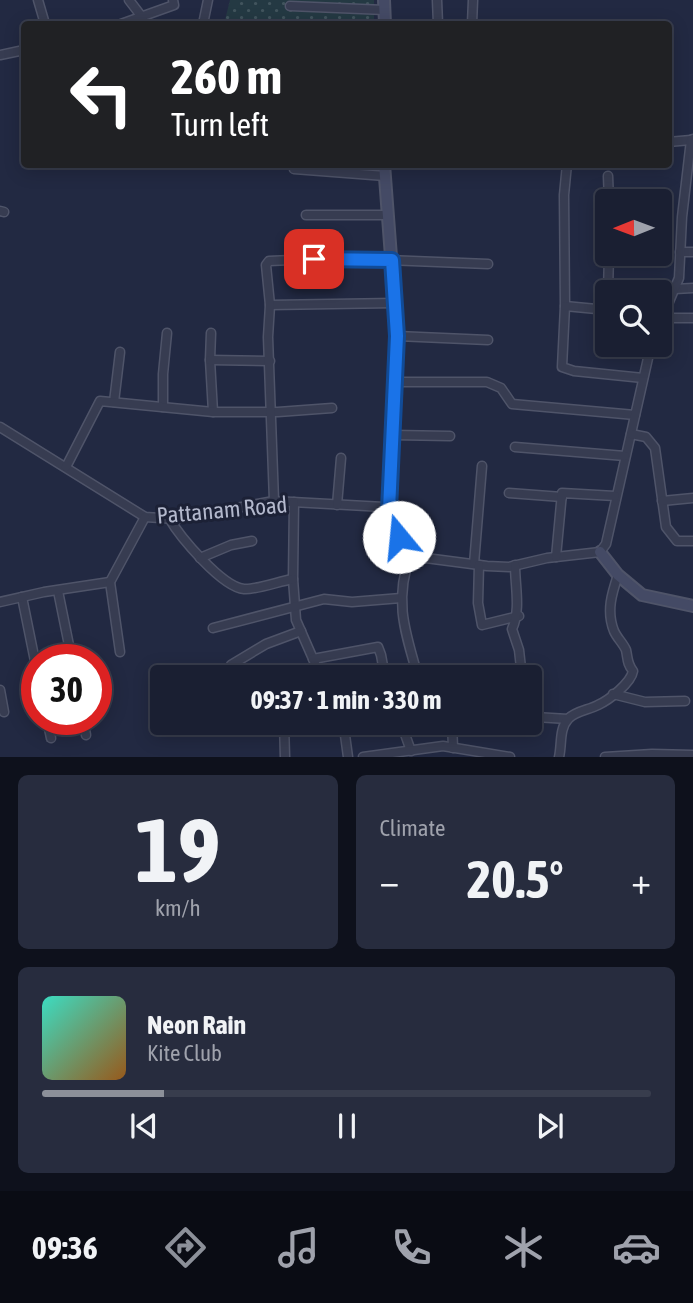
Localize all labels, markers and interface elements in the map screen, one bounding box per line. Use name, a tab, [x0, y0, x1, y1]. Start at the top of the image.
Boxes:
text: 260 m	[171, 48, 282, 104]
icon: left	[56, 49, 147, 140]
text: Turn left	[171, 106, 269, 143]
north arrow	[595, 189, 672, 266]
map controls	[595, 189, 672, 357]
pin	[284, 229, 344, 289]
icon: arrive	[295, 240, 333, 278]
button: search	[595, 280, 672, 357]
street label: Pattanam Road	[156, 491, 288, 529]
position arrow	[362, 500, 436, 574]
speed limit sign: 30	[21, 644, 112, 735]
text: 09:37 · 1 min · 330 m	[251, 685, 441, 715]
text: 19	[135, 797, 221, 901]
text: Climate	[380, 815, 445, 841]
text: 20.5°	[467, 849, 564, 909]
text: −	[380, 859, 399, 902]
text: +	[631, 859, 651, 902]
text: km/h	[155, 895, 201, 921]
text: Neon Rain	[147, 1010, 246, 1040]
text: Kite Club	[147, 1040, 222, 1066]
icon: previous	[125, 1107, 163, 1145]
icon: pause	[328, 1107, 366, 1145]
icon: next	[531, 1107, 569, 1145]
icon: directions	[161, 1223, 210, 1272]
icon: music	[274, 1223, 323, 1272]
icon: phone	[387, 1223, 436, 1272]
icon: climate	[499, 1223, 548, 1272]
icon: car	[612, 1223, 661, 1272]
text: 09:36	[32, 1229, 98, 1266]

